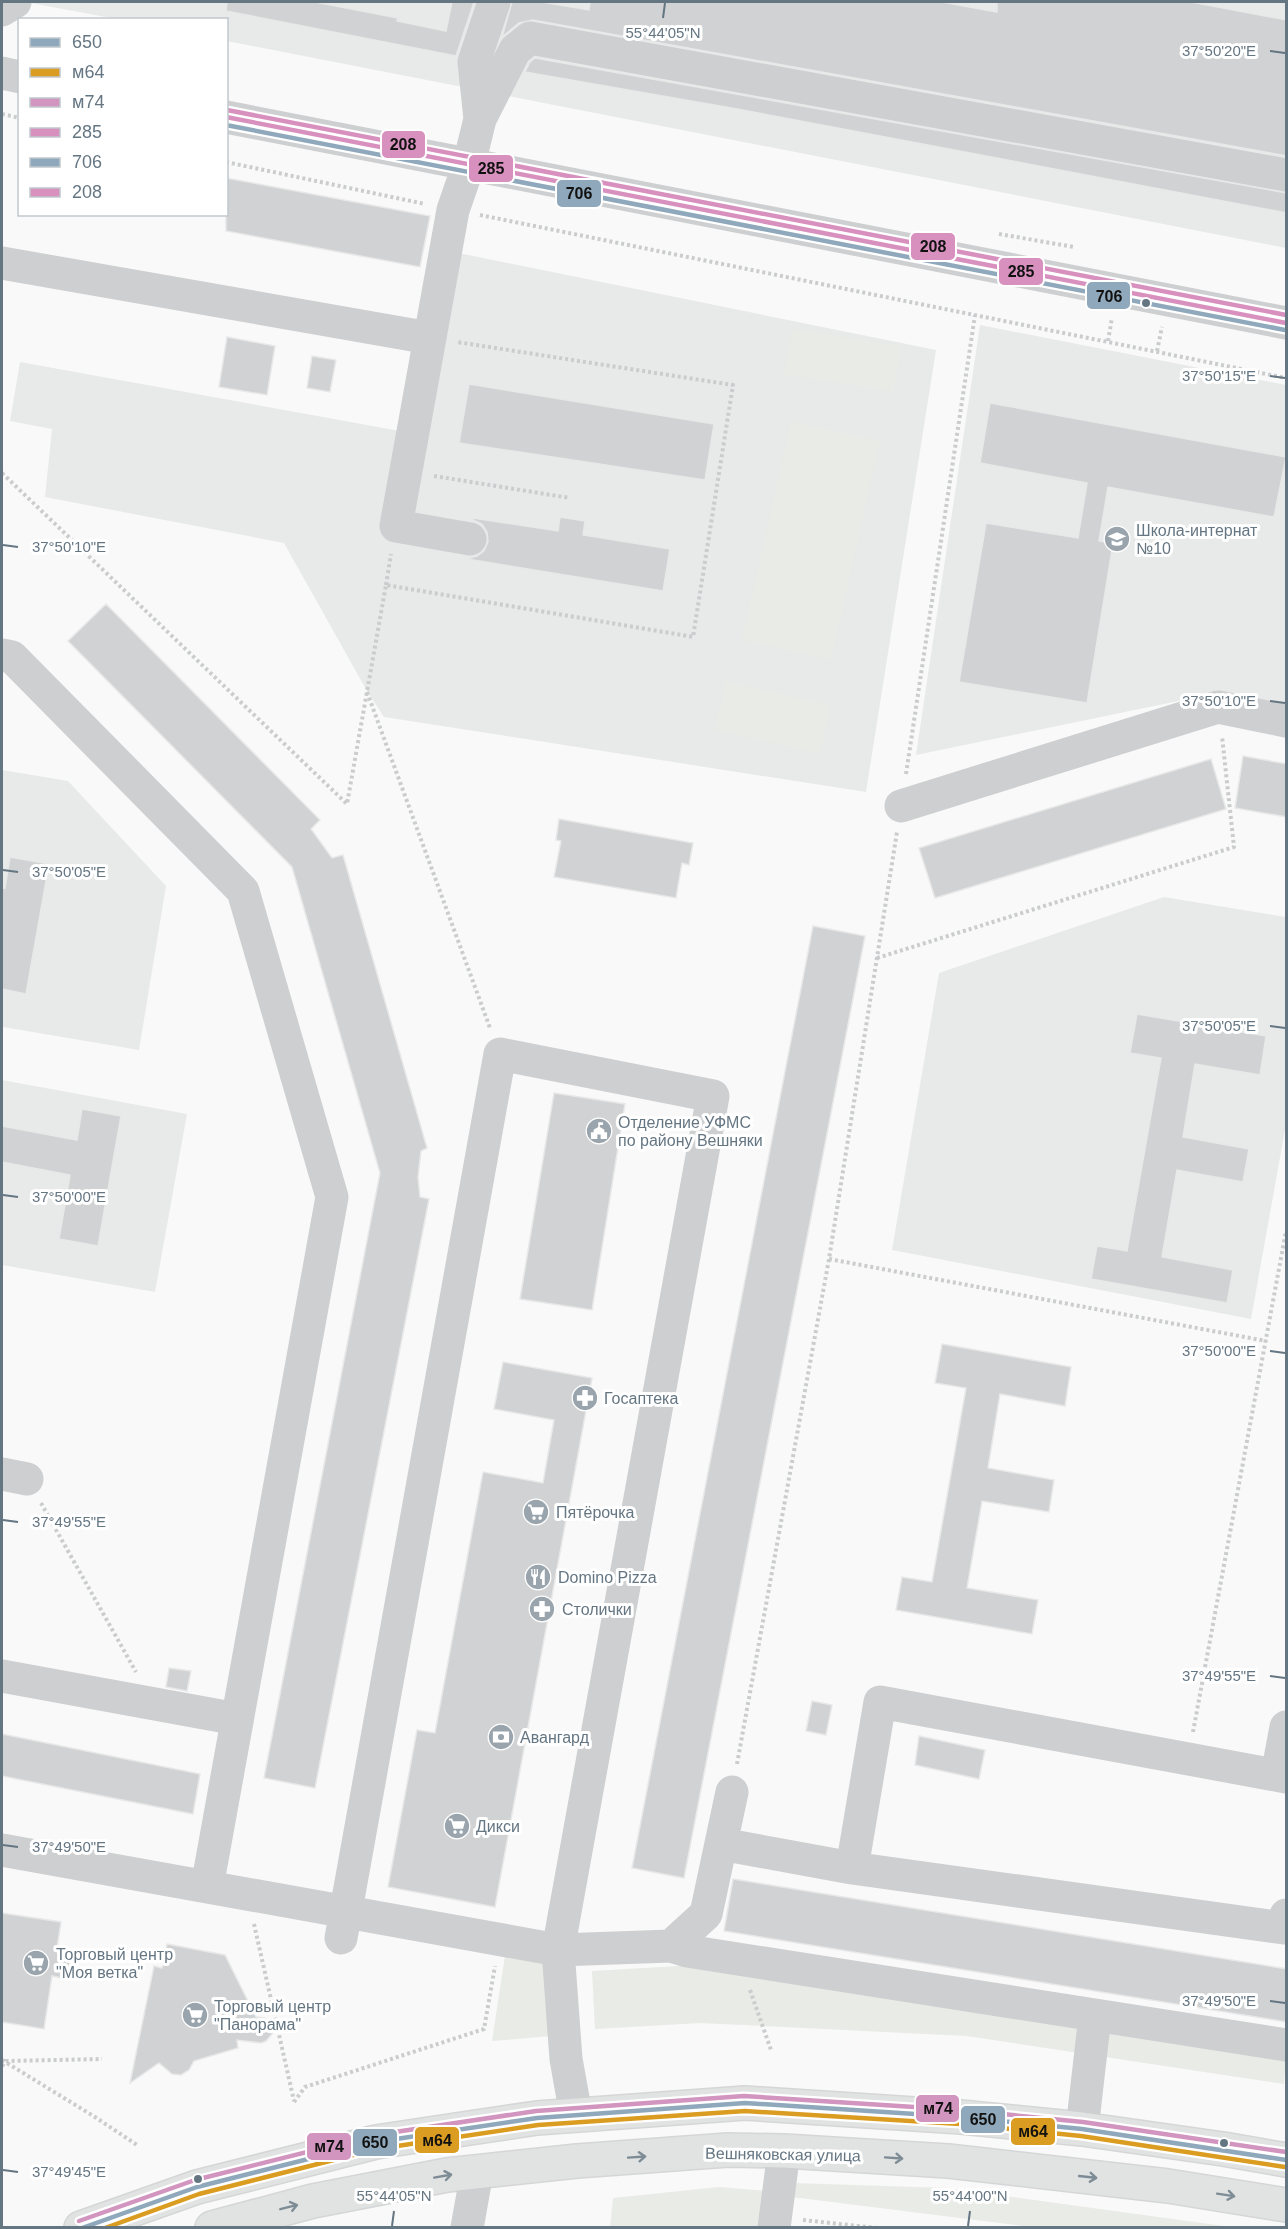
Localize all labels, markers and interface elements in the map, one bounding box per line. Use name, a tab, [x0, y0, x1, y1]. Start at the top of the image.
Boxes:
legend	[18, 18, 228, 216]
text: 55°44'05"N	[625, 24, 701, 41]
text: 650	[72, 32, 102, 52]
text: 37°50'20"E	[1182, 42, 1256, 59]
text: м64	[72, 62, 104, 82]
text: м74	[72, 92, 104, 112]
text: 285	[72, 122, 102, 142]
line badge: 208	[381, 130, 426, 159]
text: 208	[390, 136, 416, 153]
text: 706	[72, 152, 102, 172]
line badge: 285	[468, 154, 514, 183]
text: 285	[478, 160, 504, 177]
line badge: 706	[556, 179, 602, 208]
text: 208	[72, 182, 102, 202]
text: 706	[566, 185, 592, 202]
line badge: 208	[910, 232, 956, 261]
text: 208	[920, 238, 946, 255]
line badge: 285	[998, 257, 1044, 286]
text: 285	[1008, 263, 1034, 280]
line badge: 706	[1086, 281, 1131, 310]
text: 706	[1096, 288, 1122, 305]
unlabelled marker	[1140, 297, 1152, 309]
text: 37°50'15"E	[1182, 367, 1256, 384]
place label: Школа-интернат №10	[1136, 522, 1258, 557]
school or university icon: Школа-интернат №10	[1102, 524, 1132, 554]
text: 37°50'10"E	[32, 538, 106, 555]
text: 37°50'10"E	[1182, 692, 1256, 709]
text: 37°50'05"E	[32, 863, 106, 880]
text: 37°50'05"E	[1182, 1017, 1256, 1034]
place label: Отделение УФМС по району Вешняки	[618, 1114, 763, 1149]
public building icon: Отделение УФМС по району Вешняки	[584, 1116, 614, 1146]
text: 37°50'00"E	[32, 1188, 106, 1205]
text: 37°50'00"E	[1182, 1342, 1256, 1359]
pharmacy icon: Госаптека	[570, 1383, 600, 1413]
place label: Госаптека	[604, 1390, 678, 1407]
supermarket icon: Пятёрочка	[521, 1497, 551, 1527]
place label: Пятёрочка	[556, 1504, 635, 1521]
text: 37°49'55"E	[32, 1513, 106, 1530]
restaurant icon: Domino Pizza	[523, 1562, 553, 1592]
place label: Domino Pizza	[558, 1569, 657, 1586]
pharmacy icon: Столички	[527, 1594, 557, 1624]
place label: Столички	[562, 1601, 632, 1618]
text: 37°49'55"E	[1182, 1667, 1256, 1684]
bank icon: Авангард	[486, 1722, 516, 1752]
place label: Авангард	[520, 1729, 590, 1746]
supermarket icon: Дикси	[442, 1811, 472, 1841]
place label: Дикси	[476, 1818, 520, 1835]
text: 37°49'50"E	[32, 1838, 106, 1855]
place label: Торговый центр "Моя ветка"	[56, 1946, 173, 1981]
supermarket icon: Торговый центр "Моя ветка"	[21, 1948, 51, 1978]
text: 37°49'50"E	[1182, 1992, 1256, 2009]
place label: Торговый центр "Панорама"	[214, 1998, 331, 2033]
supermarket icon: Торговый центр "Панорама"	[180, 2000, 210, 2030]
line badge: м74	[915, 2094, 960, 2123]
text: м74	[923, 2100, 953, 2117]
line badge: 650	[960, 2105, 1006, 2134]
text: 650	[970, 2111, 996, 2128]
line badge: м64	[1010, 2117, 1056, 2146]
text: м64	[1018, 2123, 1048, 2140]
line badge: м64	[414, 2126, 460, 2154]
line badge: 650	[352, 2128, 398, 2157]
line badge: м74	[306, 2132, 352, 2161]
text: м64	[422, 2132, 452, 2149]
text: 650	[362, 2134, 388, 2151]
unlabelled marker	[1218, 2137, 1230, 2149]
text: м74	[314, 2138, 344, 2155]
street label: Вешняковская улица	[705, 2145, 861, 2164]
one-way arrow	[626, 2151, 646, 2162]
one-way arrow	[884, 2153, 904, 2164]
text: 37°49'45"E	[32, 2163, 106, 2180]
one-way arrow	[432, 2171, 452, 2182]
one-way arrow	[1078, 2172, 1098, 2183]
unlabelled marker	[192, 2173, 204, 2185]
text: 55°44'05"N	[356, 2187, 432, 2204]
text: 55°44'00"N	[932, 2187, 1008, 2204]
one-way arrow	[1216, 2190, 1235, 2201]
one-way arrow	[279, 2201, 298, 2213]

